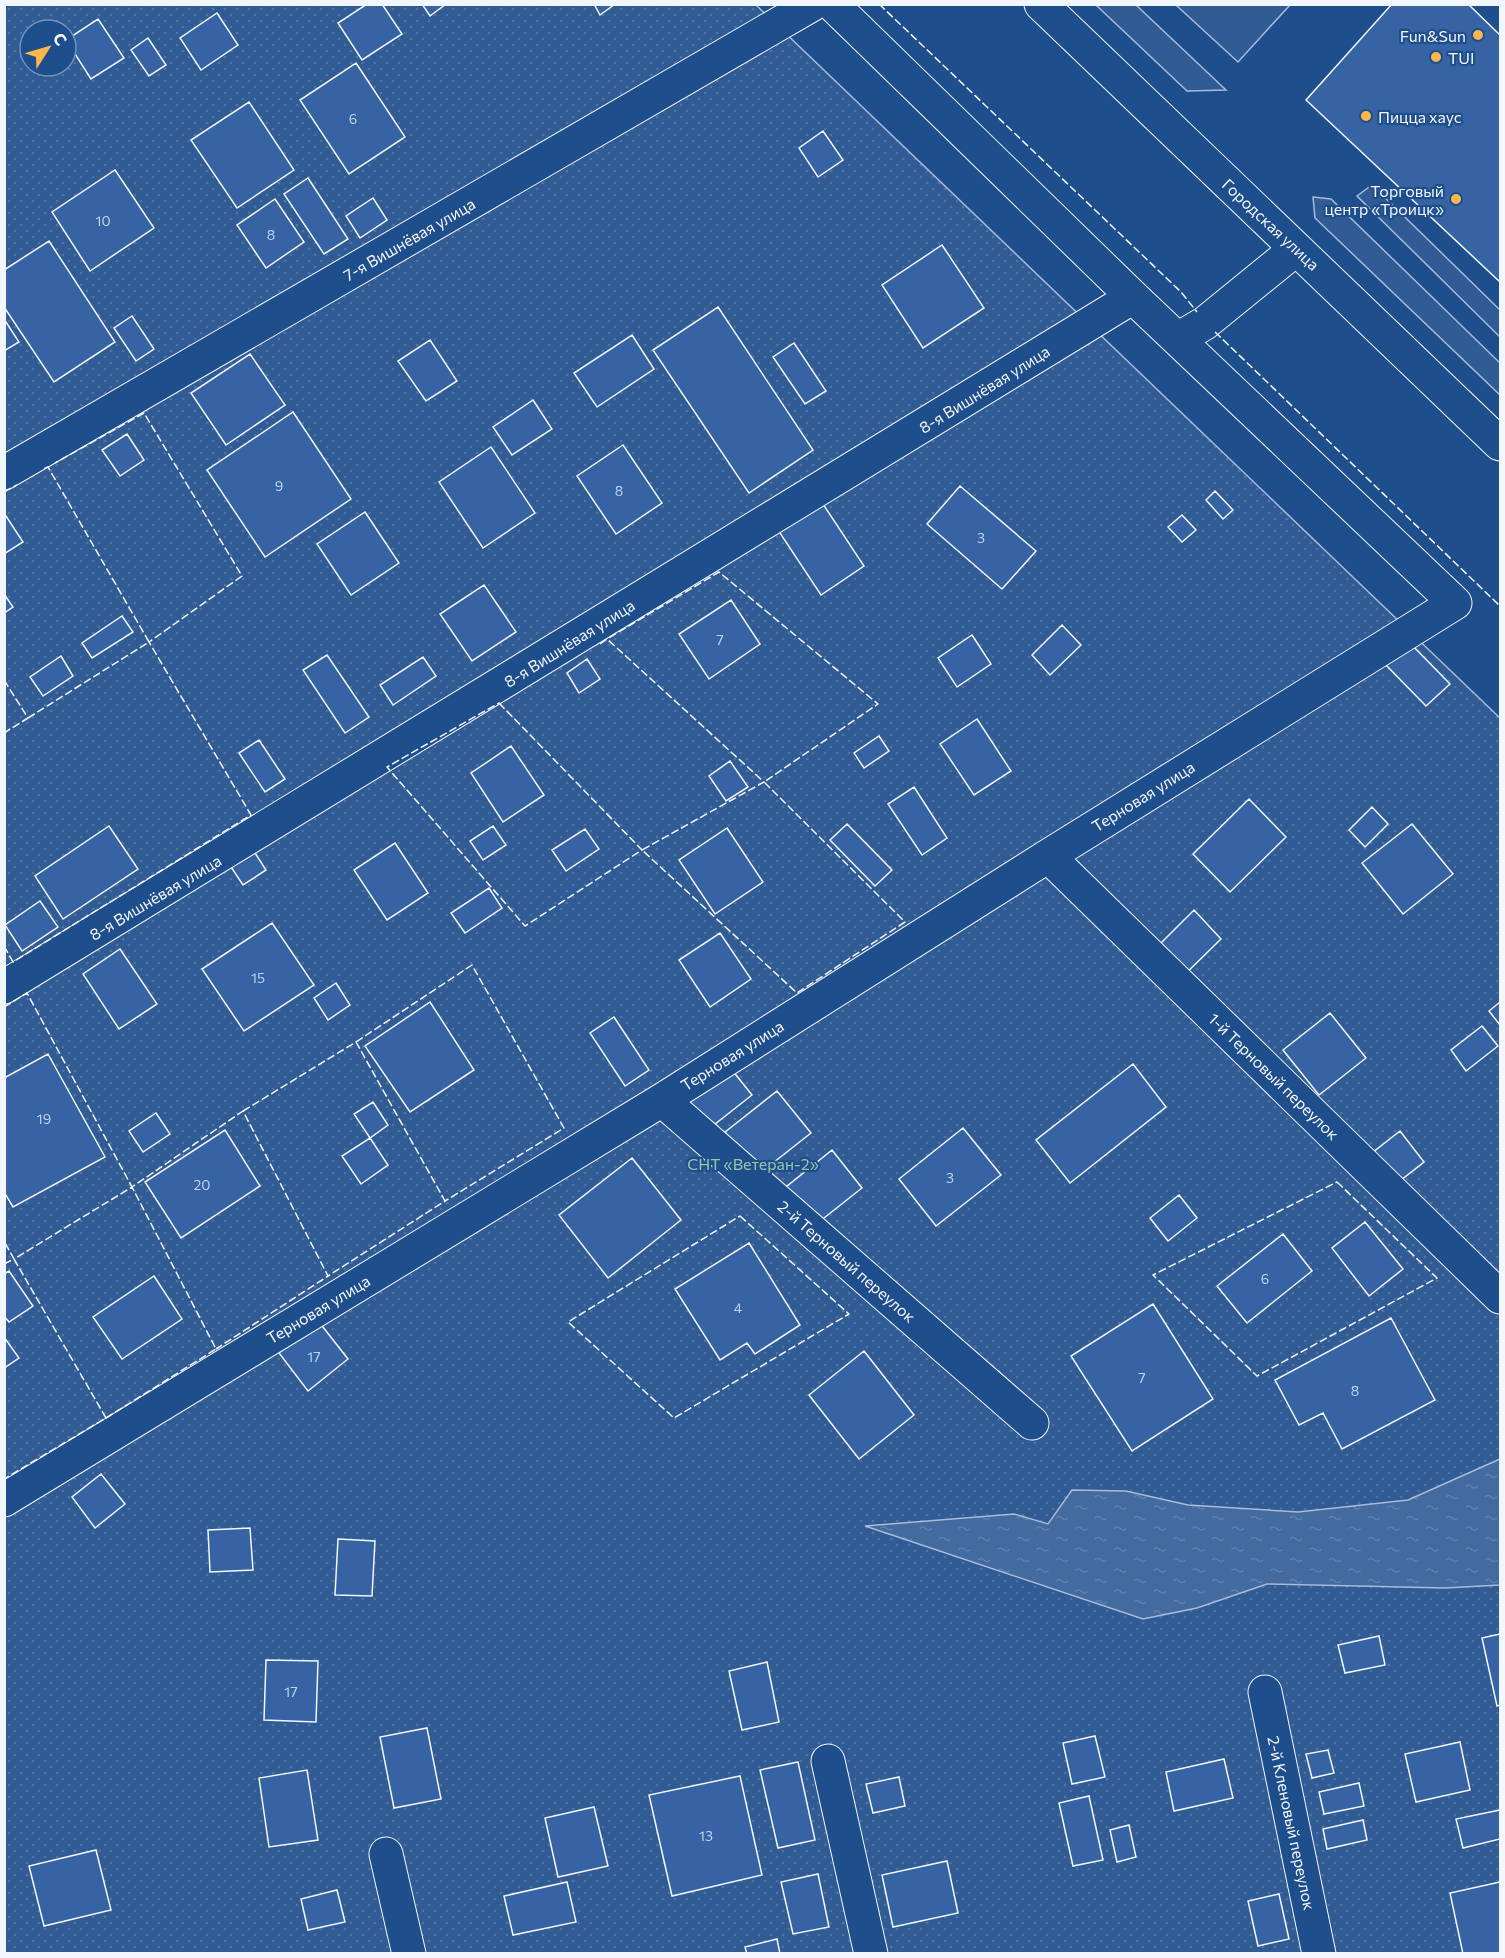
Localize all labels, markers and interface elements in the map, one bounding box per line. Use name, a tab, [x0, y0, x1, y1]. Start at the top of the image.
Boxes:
north arrow	[18, 18, 78, 78]
place label: Fun&Sun	[1400, 26, 1466, 45]
marker: Fun&Sun	[1471, 28, 1485, 42]
text: С	[50, 29, 71, 49]
place label: TUI	[1448, 48, 1474, 67]
marker: TUI	[1429, 50, 1443, 64]
place label: Пицца хаус	[1378, 107, 1462, 126]
marker: Пицца хаус	[1359, 109, 1373, 123]
house number: 6	[349, 110, 357, 127]
street label: Городская улица	[1219, 174, 1323, 274]
place label: Торговый центр «Троицк»	[1325, 181, 1444, 218]
marker: Торговый центр «Троицк»	[1449, 192, 1463, 206]
street label: 7-я Вишнёвая улица	[340, 194, 478, 284]
house number: 10	[95, 212, 111, 229]
house number: 8	[267, 226, 275, 243]
street label: 8-я Вишнёвая улица	[915, 341, 1053, 437]
house number: 9	[275, 477, 283, 494]
house number: 8	[615, 482, 623, 499]
house number: 3	[977, 529, 985, 546]
street label: 8-я Вишнёвая улица	[500, 595, 638, 691]
house number: 7	[716, 631, 724, 648]
street label: Терновая улица	[1088, 757, 1198, 835]
street label: 8-я Вишнёвая улица	[86, 850, 224, 944]
house number: 15	[251, 969, 265, 986]
street label: 1-й Терновый переулок	[1205, 1009, 1343, 1144]
street label: Терновая улица	[677, 1016, 787, 1094]
house number: 19	[37, 1110, 51, 1127]
park label: СНТ «Ветеран-2»	[687, 1154, 819, 1173]
house number: 3	[946, 1169, 954, 1186]
house number: 20	[194, 1176, 210, 1193]
street label: 2-й Терновый переулок	[774, 1196, 920, 1326]
house number: 6	[1261, 1270, 1269, 1287]
street label: Терновая улица	[263, 1271, 373, 1347]
house number: 4	[734, 1299, 743, 1316]
house number: 17	[307, 1348, 321, 1365]
house number: 7	[1138, 1369, 1146, 1386]
house number: 8	[1351, 1382, 1359, 1399]
house number: 17	[284, 1683, 298, 1700]
street label: 2-й Кленовый переулок	[1264, 1734, 1320, 1912]
house number: 13	[699, 1827, 713, 1844]

